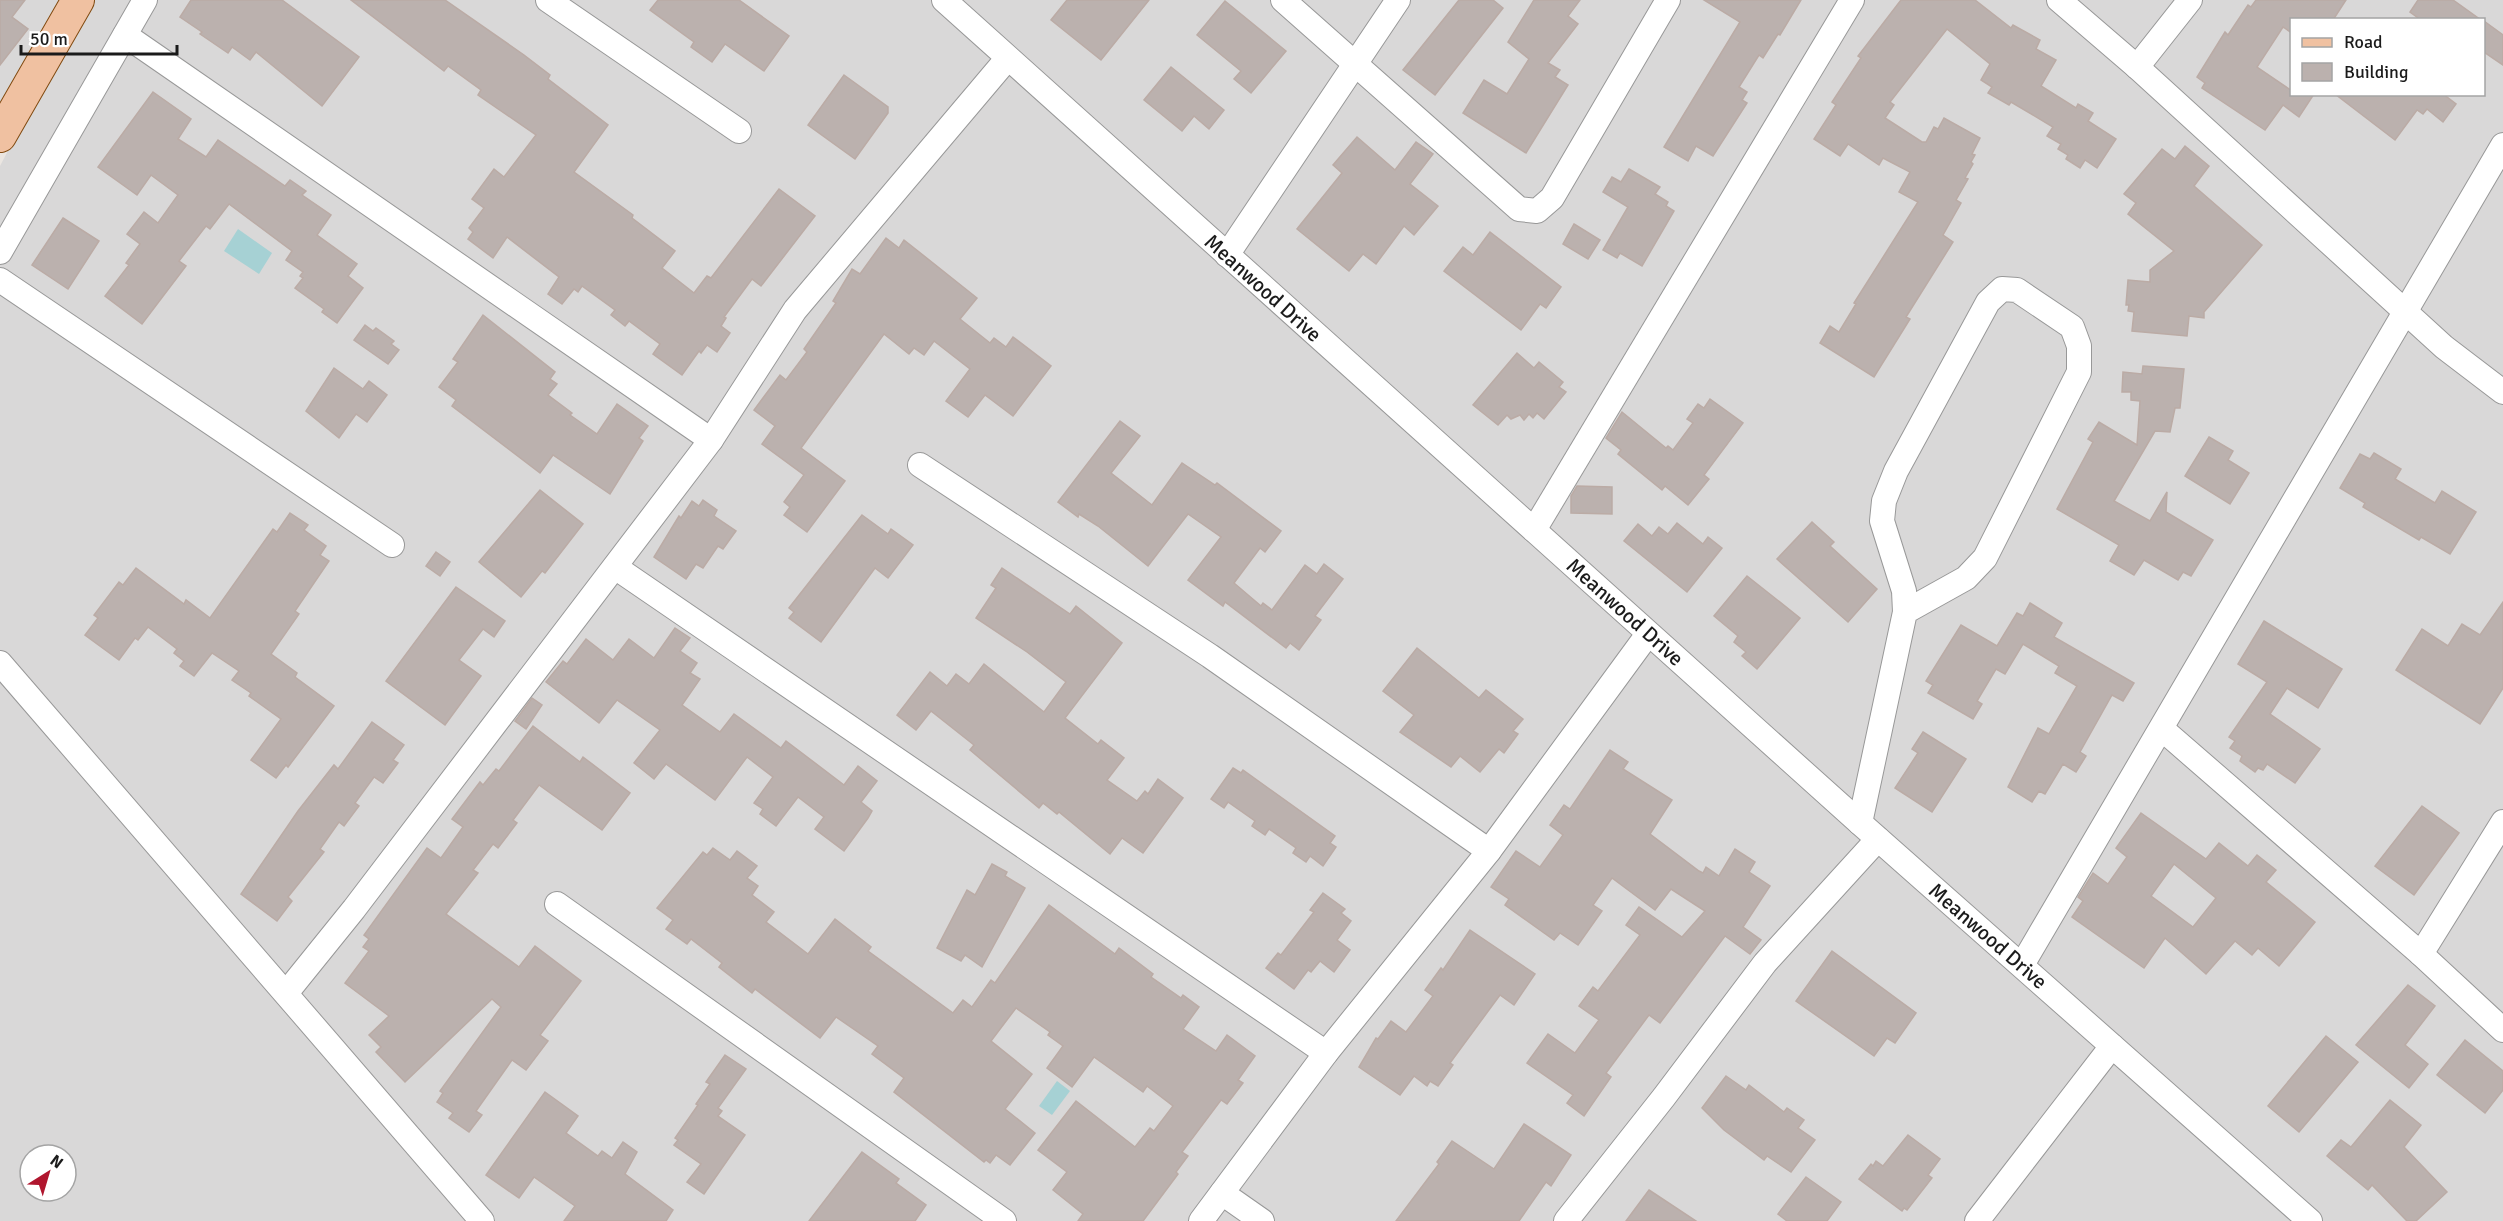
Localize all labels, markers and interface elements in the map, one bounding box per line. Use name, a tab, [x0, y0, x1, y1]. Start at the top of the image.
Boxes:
scale bar	[21, 18, 177, 56]
legend	[2290, 18, 2485, 96]
text: 50 m	[30, 28, 68, 50]
text: Road	[2344, 31, 2383, 53]
text: Building	[2344, 61, 2408, 83]
street label: Meanwood Drive	[1199, 229, 1327, 347]
street label: Meanwood Drive	[1561, 553, 1689, 671]
street label: Meanwood Drive	[1923, 877, 2053, 995]
north arrow	[18, 1143, 78, 1203]
text: N	[46, 1150, 67, 1173]

